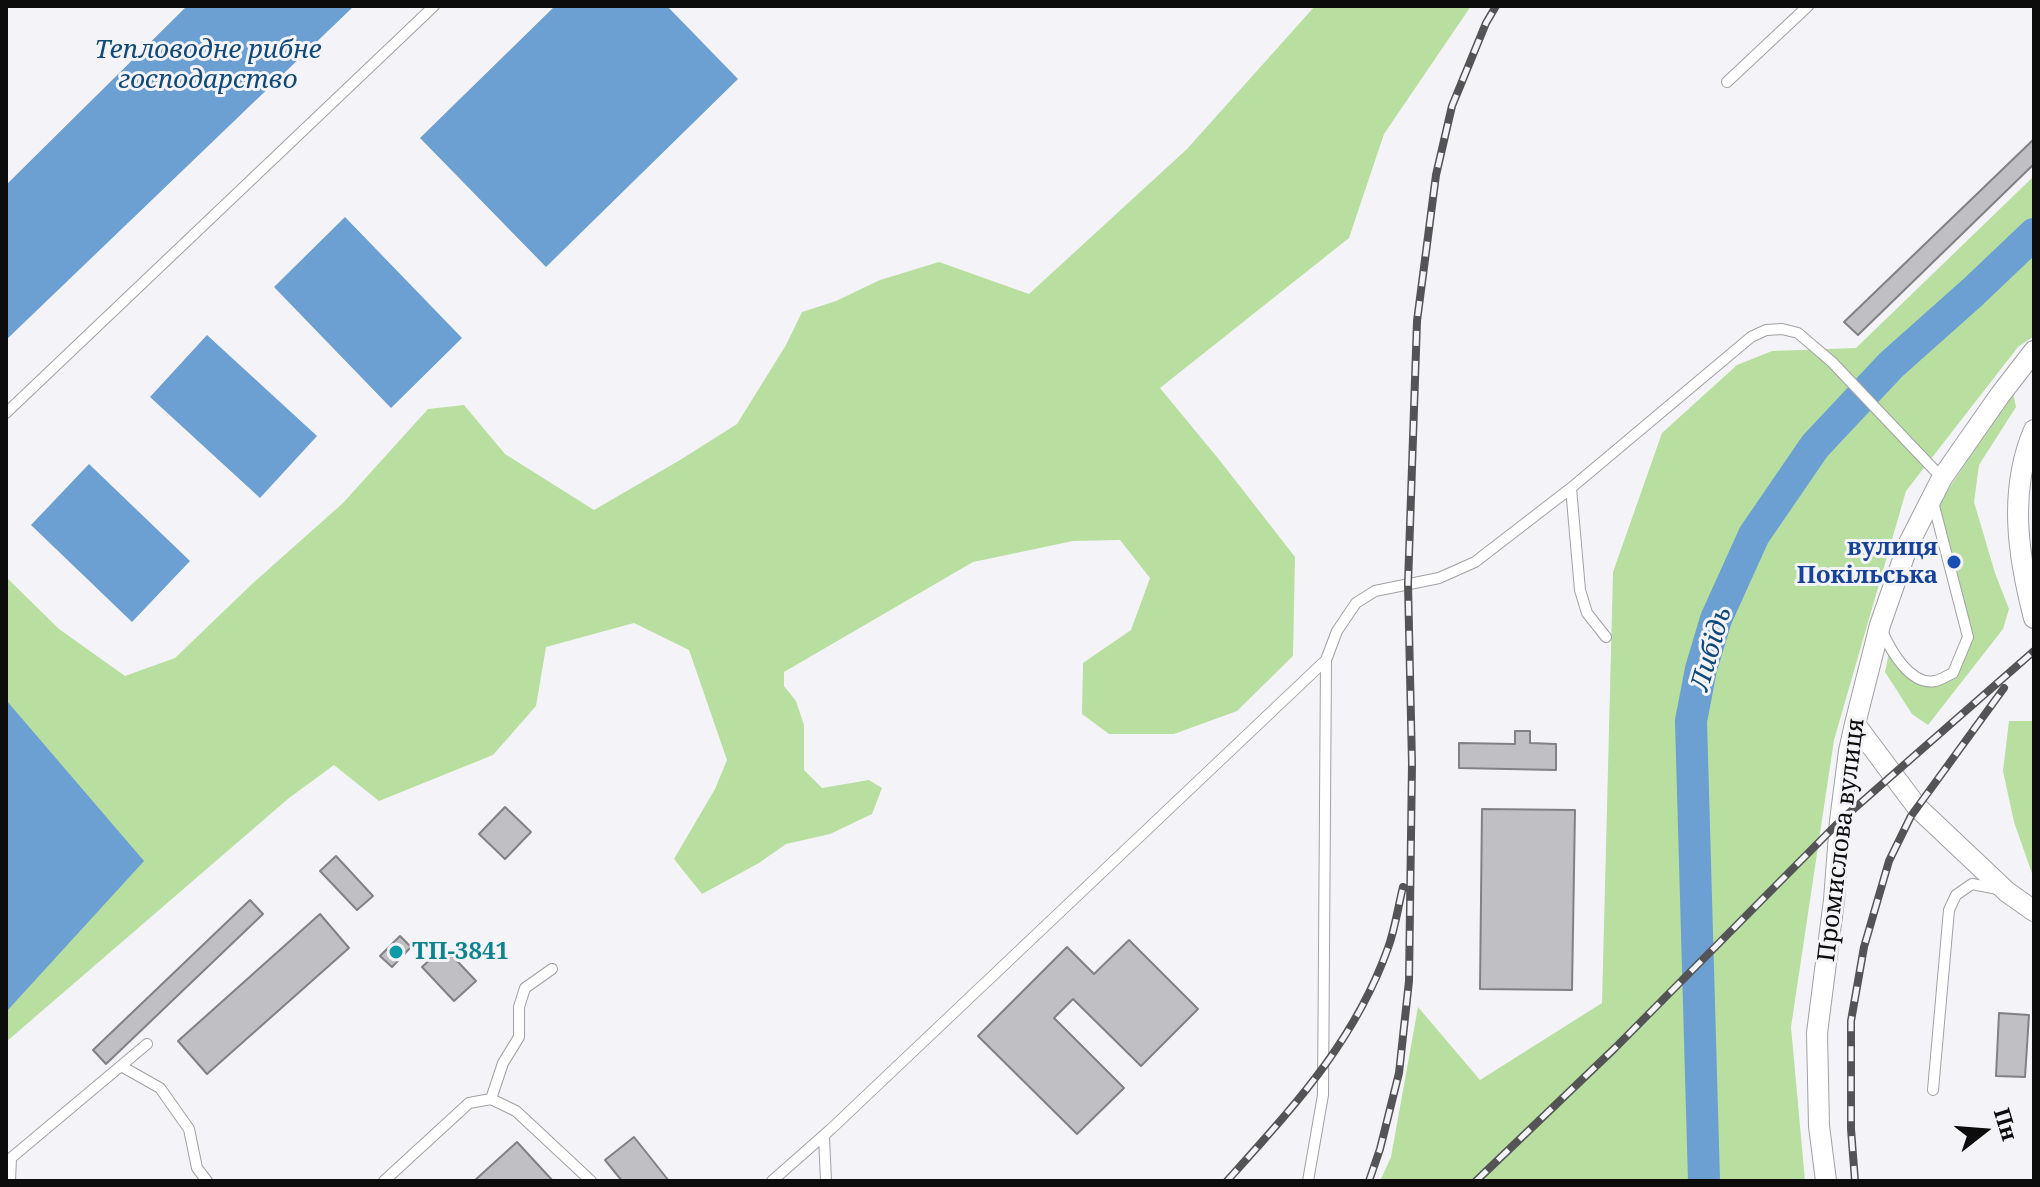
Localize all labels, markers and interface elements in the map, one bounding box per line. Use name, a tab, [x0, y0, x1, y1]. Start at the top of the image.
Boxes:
water label: Тепловодне рибне господарство	[94, 35, 322, 96]
place label: вулиця Покільська	[1797, 534, 1938, 590]
marker: вулиця Покільська	[1945, 553, 1963, 571]
water label: Либідь	[1685, 603, 1739, 695]
street label: Промислова вулиця	[1813, 717, 1871, 963]
place label: ТП-3841	[412, 938, 509, 966]
marker: ТП-3841	[387, 943, 405, 961]
north arrow	[1944, 1091, 2024, 1171]
text: Пн	[1988, 1104, 2026, 1144]

